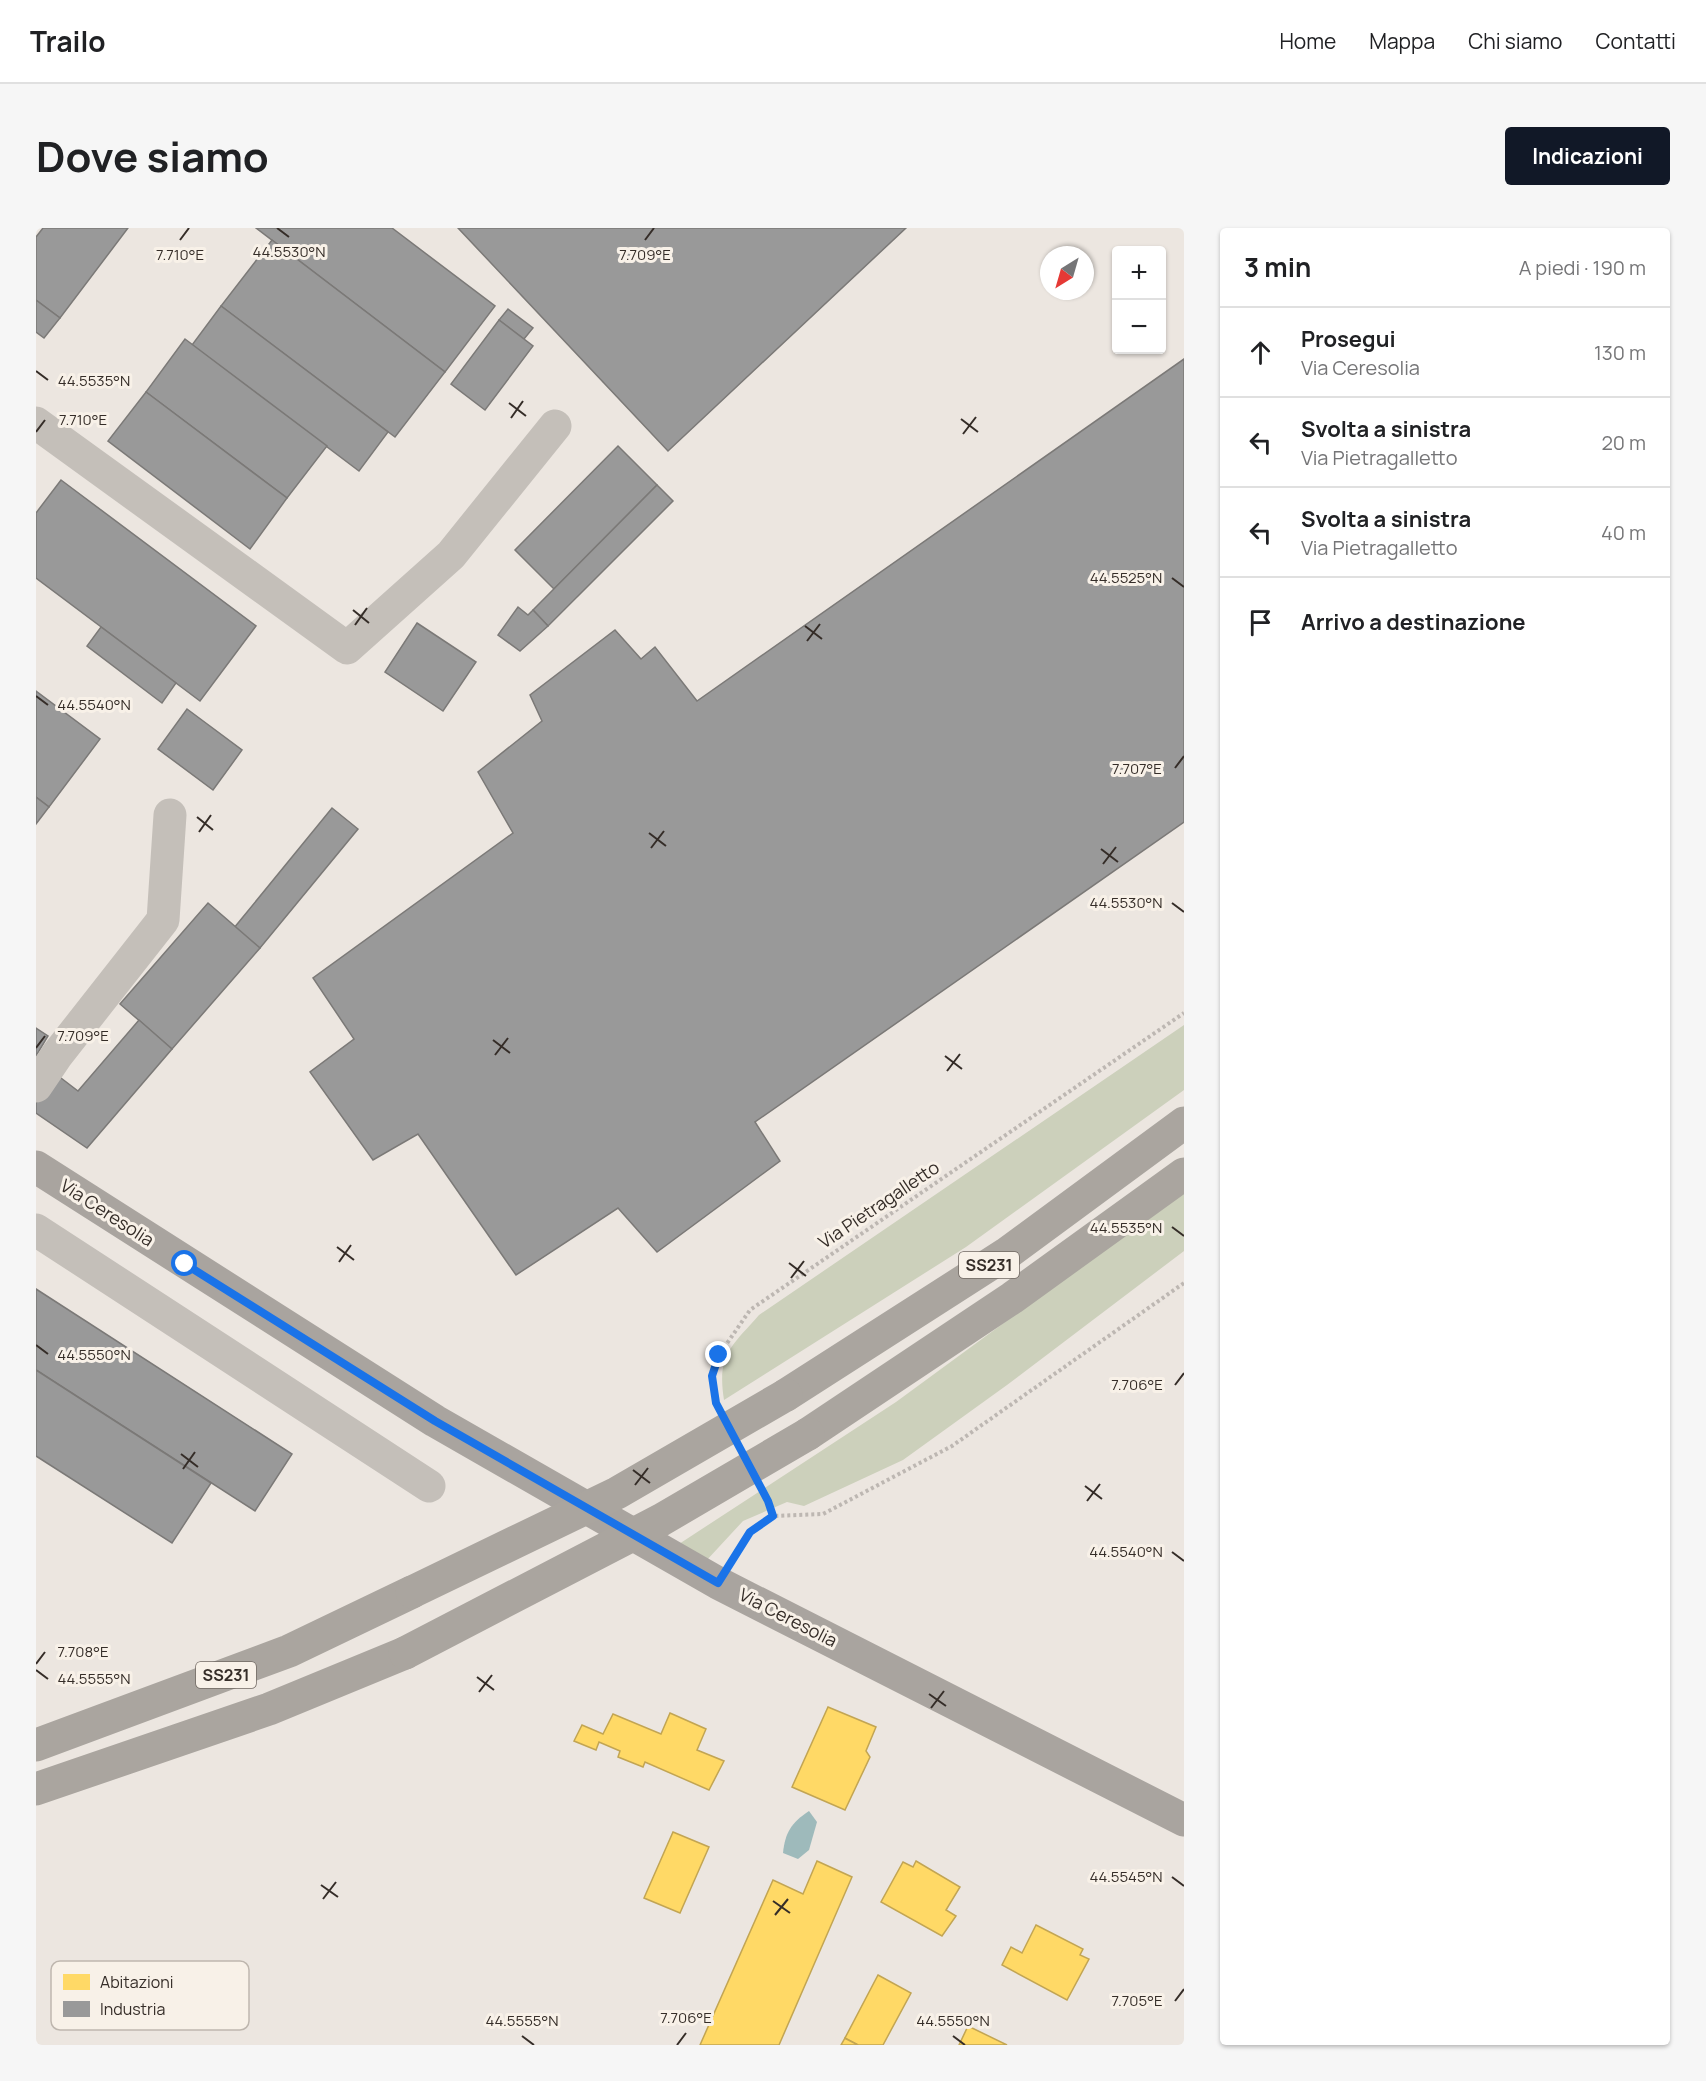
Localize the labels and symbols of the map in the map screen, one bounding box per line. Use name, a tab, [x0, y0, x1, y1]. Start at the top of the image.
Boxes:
text: 44.5530°N	[252, 241, 326, 262]
text: 7.710°E	[156, 244, 204, 265]
text: 7.709°E	[619, 244, 671, 265]
north arrow	[1040, 246, 1094, 300]
text: 44.5535°N	[58, 370, 130, 391]
text: 7.710°E	[59, 409, 107, 430]
text: 44.5525°N	[1090, 567, 1162, 588]
text: 44.5540°N	[57, 694, 131, 715]
text: 7.707°E	[1112, 758, 1162, 779]
text: 44.5530°N	[1089, 892, 1163, 913]
text: 7.709°E	[57, 1025, 109, 1046]
street label: Via Pietragalletto	[813, 1155, 944, 1253]
street label: Via Ceresolia	[56, 1173, 159, 1251]
text: 44.5535°N	[1090, 1217, 1162, 1238]
route start	[171, 1250, 197, 1276]
road number: SS231	[959, 1252, 1019, 1278]
route end	[705, 1341, 731, 1367]
text: 44.5550°N	[57, 1344, 131, 1365]
text: 7.706°E	[1111, 1374, 1163, 1395]
text: 44.5540°N	[1089, 1541, 1163, 1562]
street label: Via Ceresolia	[735, 1582, 842, 1652]
text: 7.708°E	[57, 1641, 109, 1662]
road number: SS231	[196, 1662, 256, 1688]
text: 44.5555°N	[57, 1668, 131, 1689]
text: 44.5545°N	[1089, 1866, 1163, 1887]
legend	[51, 1961, 249, 2030]
text: Abitazioni	[100, 1971, 174, 1993]
text: 7.705°E	[1112, 1990, 1162, 2011]
text: Industria	[100, 1998, 165, 2020]
text: 7.706°E	[660, 2007, 712, 2028]
text: 44.5555°N	[485, 2010, 559, 2031]
text: 44.5550°N	[916, 2010, 990, 2031]

